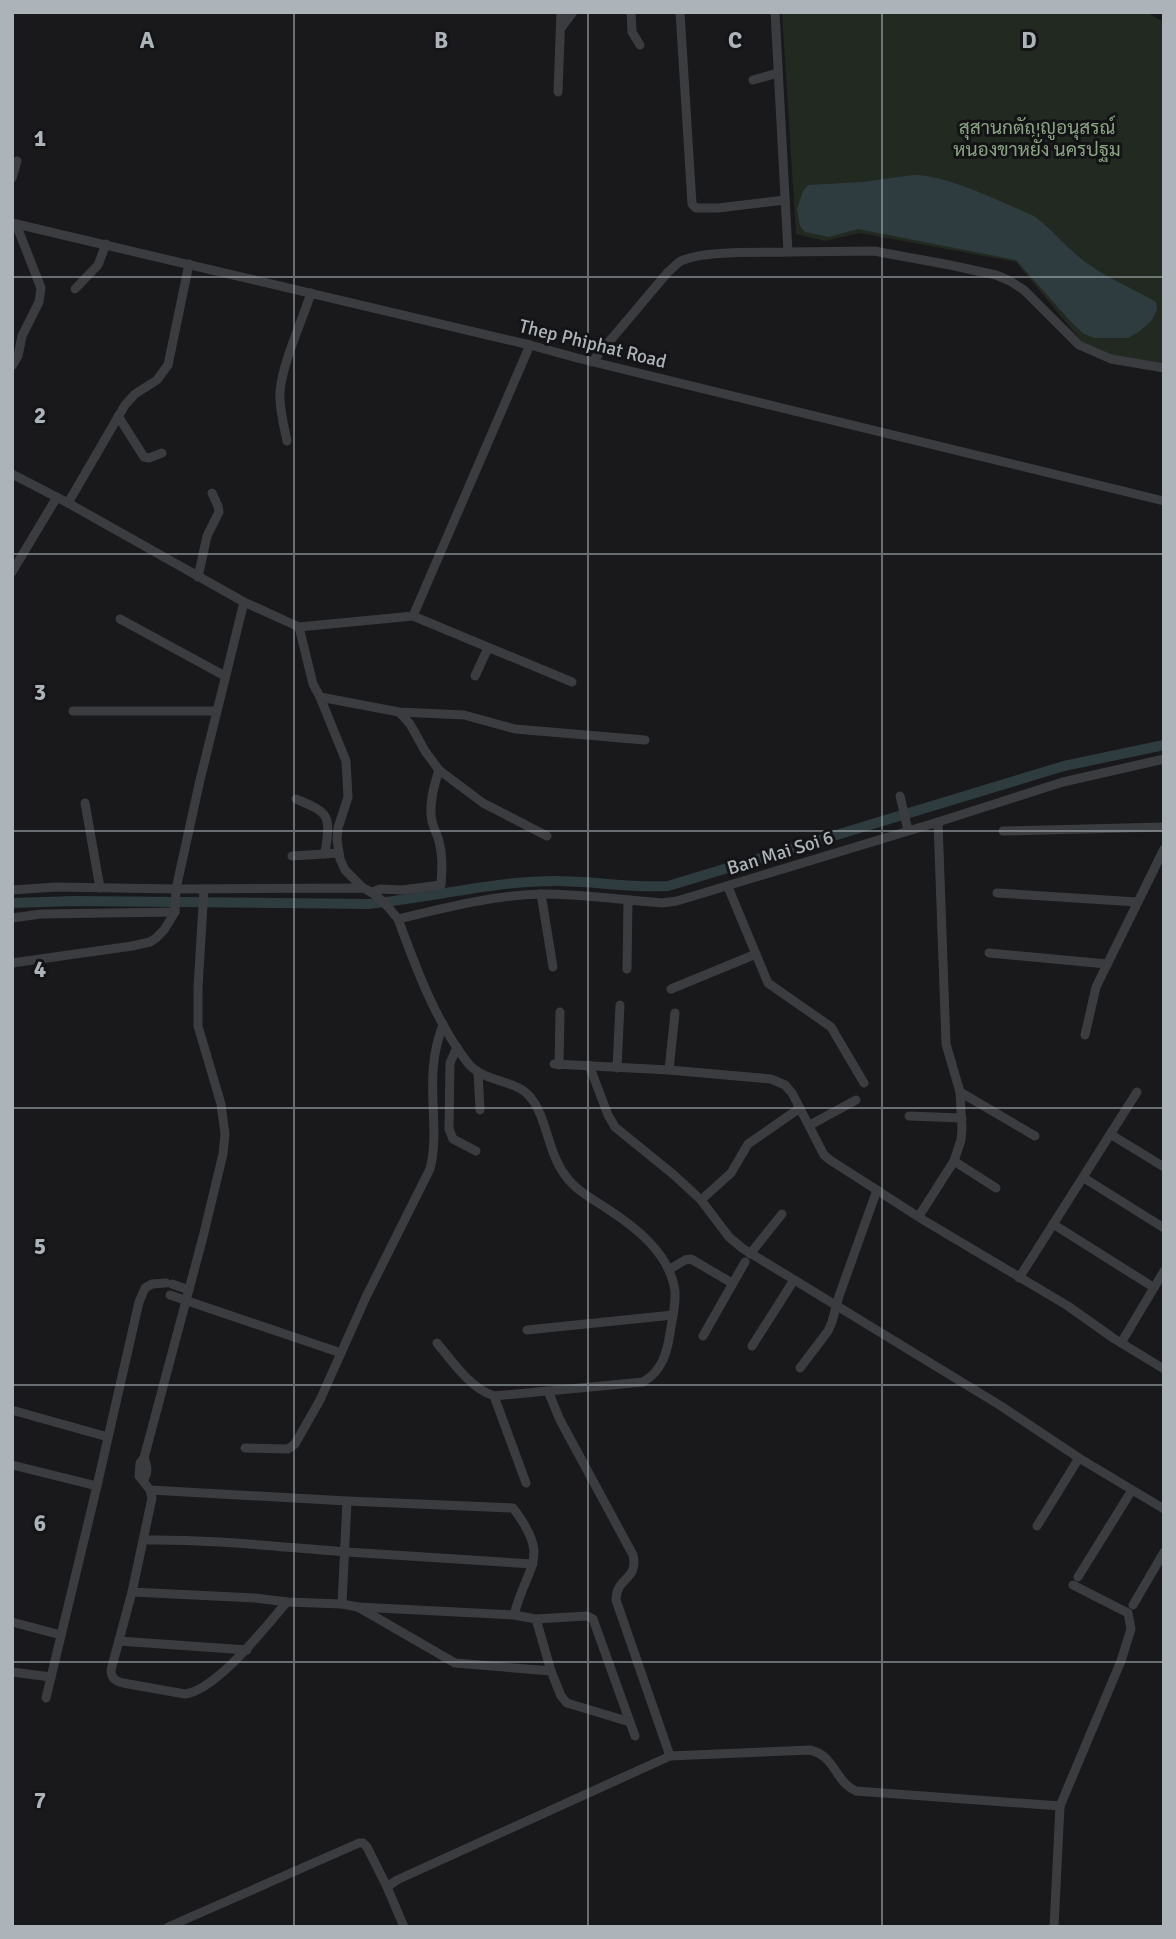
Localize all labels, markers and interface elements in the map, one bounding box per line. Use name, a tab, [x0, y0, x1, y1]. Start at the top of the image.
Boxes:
text: A	[140, 26, 155, 55]
text: B	[434, 26, 448, 55]
text: C	[728, 26, 742, 55]
text: D	[1021, 26, 1037, 55]
park label: สุสานกตัญญูอนุสรณ์ หนองขาหยั่ง นครปฐม	[953, 115, 1121, 162]
text: 1	[34, 124, 46, 153]
street label: Thep Phiphat Road	[517, 314, 669, 374]
text: 2	[34, 401, 46, 430]
text: 3	[34, 678, 46, 707]
street label: Ban Mai Soi 6	[724, 825, 836, 881]
text: 4	[34, 955, 46, 984]
text: 5	[34, 1232, 46, 1261]
text: 6	[34, 1509, 46, 1538]
text: 7	[34, 1786, 46, 1815]

